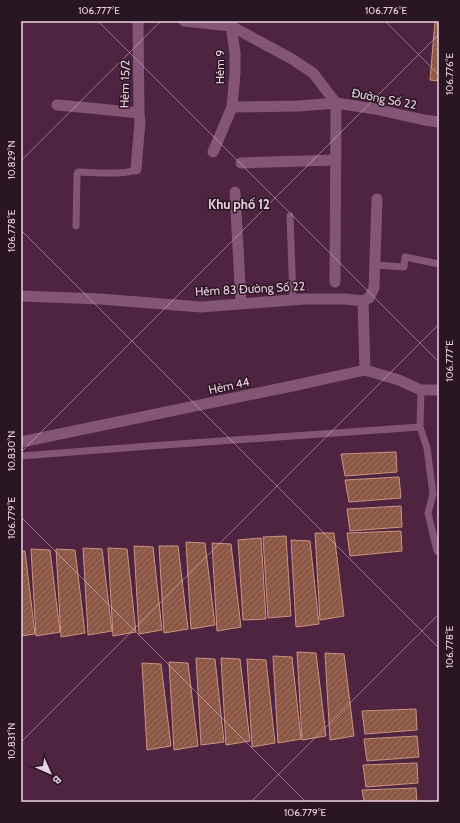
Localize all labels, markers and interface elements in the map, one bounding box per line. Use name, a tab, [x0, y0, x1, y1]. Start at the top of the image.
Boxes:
text: 106.777°E	[78, 4, 120, 17]
text: 106.776°E	[365, 4, 407, 17]
street label: Hẻm 9	[212, 50, 227, 84]
text: 106.776°E	[443, 53, 456, 95]
street label: Hẻm 15/2	[117, 60, 132, 108]
street label: Đường Số 22	[350, 85, 418, 112]
text: 10.829°N	[5, 140, 18, 180]
district label: Khu phố 12	[208, 196, 270, 212]
text: 106.778°E	[5, 209, 18, 252]
street label: Hẻm 83 Đường Số 22	[195, 278, 305, 299]
text: 106.777°E	[443, 340, 456, 382]
street label: Hẻm 44	[207, 374, 251, 397]
text: 10.830°N	[5, 431, 18, 471]
text: 106.779°E	[5, 496, 18, 539]
text: 106.778°E	[443, 625, 456, 668]
text: 10.831°N	[5, 723, 18, 759]
north arrow	[30, 753, 70, 793]
text: B	[50, 773, 64, 788]
text: 106.779°E	[284, 806, 327, 819]

